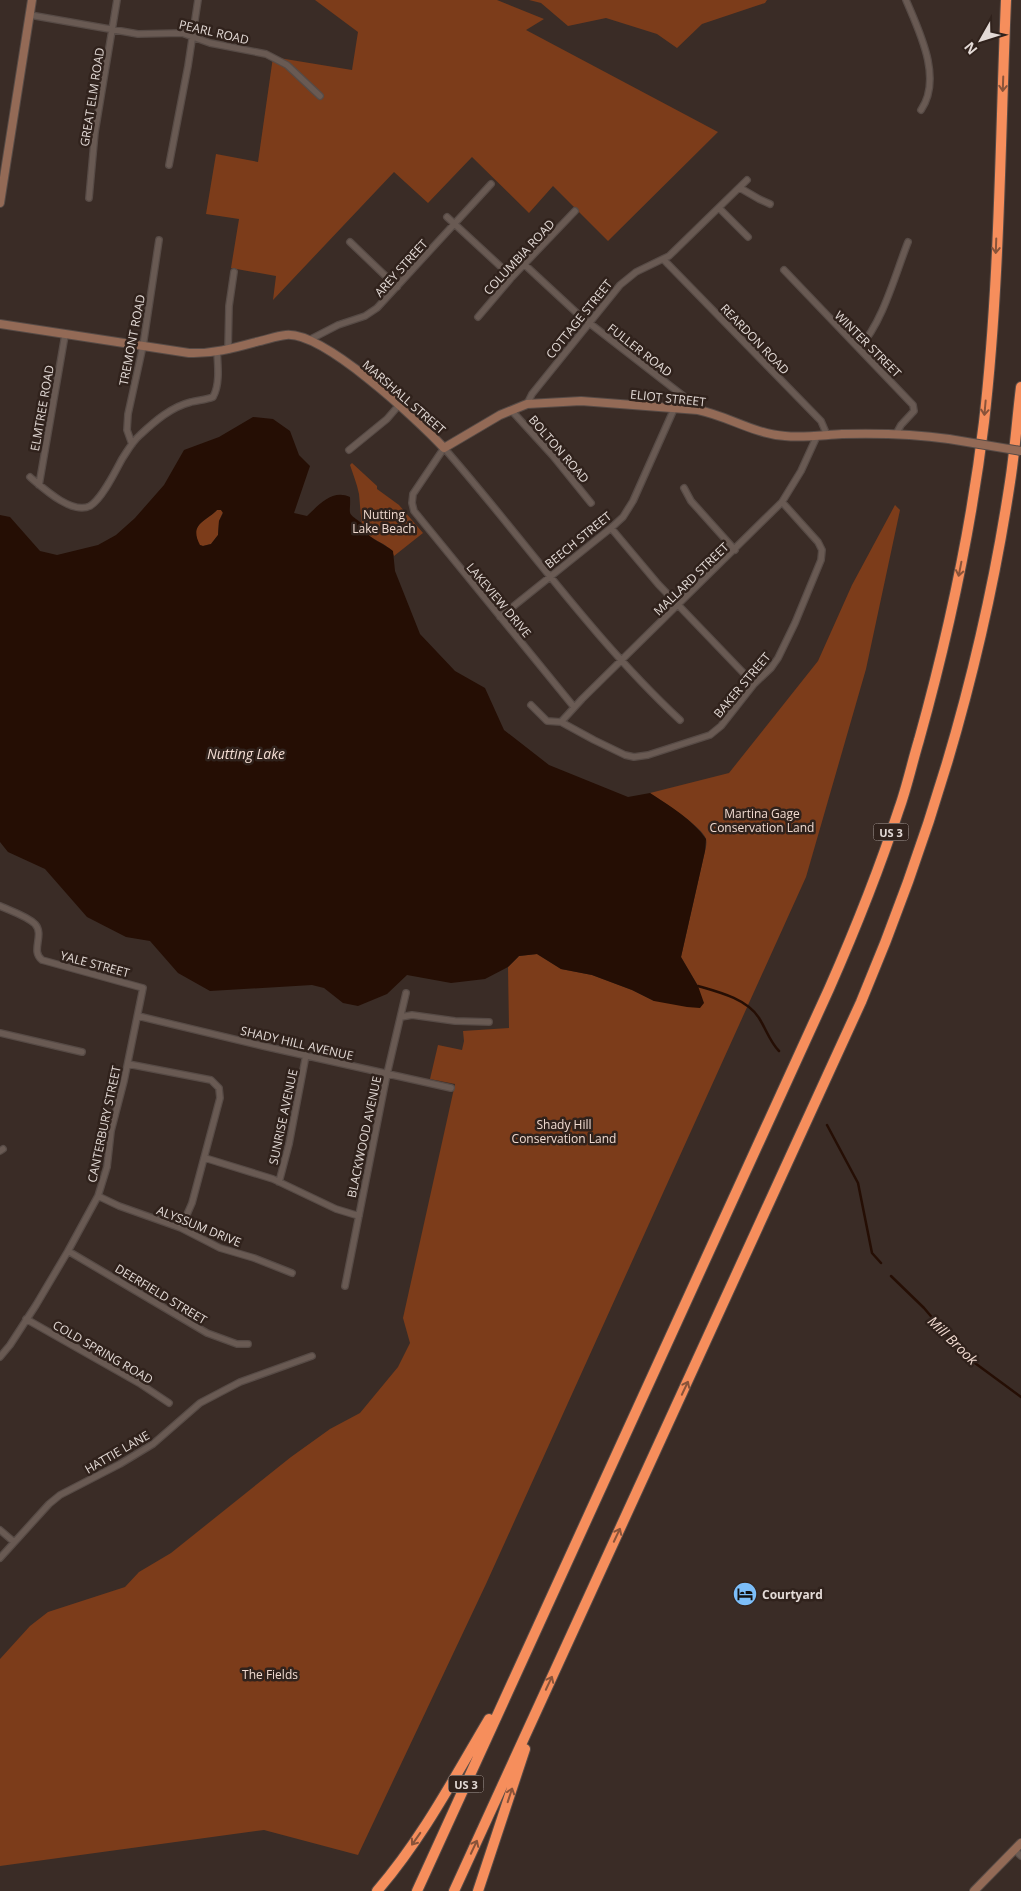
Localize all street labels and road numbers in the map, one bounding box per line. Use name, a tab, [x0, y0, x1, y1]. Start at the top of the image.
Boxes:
street label: PEARL ROAD	[177, 16, 251, 48]
street label: GREAT ELM ROAD	[76, 46, 108, 148]
street label: COLUMBIA ROAD	[480, 216, 558, 298]
street label: AREY STREET	[371, 235, 432, 300]
street label: COTTAGE STREET	[542, 276, 616, 362]
street label: TREMONT ROAD	[115, 293, 149, 387]
street label: REARDON ROAD	[717, 300, 793, 378]
street label: WINTER STREET	[831, 307, 905, 381]
street label: FULLER ROAD	[604, 319, 676, 381]
street label: MARSHALL STREET	[359, 356, 449, 438]
street label: ELMTREE ROAD	[26, 364, 58, 452]
street label: ELIOT STREET	[629, 386, 707, 410]
street label: BOLTON ROAD	[525, 412, 593, 486]
street label: BEECH STREET	[541, 508, 615, 572]
street label: MALLARD STREET	[650, 538, 733, 619]
street label: LAKEVIEW DRIVE	[463, 559, 535, 641]
street label: BAKER STREET	[710, 648, 775, 721]
road number: US 3	[874, 824, 908, 840]
street label: YALE STREET	[59, 947, 132, 981]
street label: SHADY HILL AVENUE	[239, 1022, 355, 1064]
street label: CANTERBURY STREET	[83, 1064, 125, 1184]
street label: SUNRISE AVENUE	[265, 1068, 301, 1166]
street label: BLACKWOOD AVENUE	[343, 1075, 385, 1199]
street label: ALYSSUM DRIVE	[154, 1201, 244, 1251]
street label: DEERFIELD STREET	[112, 1260, 210, 1328]
street label: COLD SPRING ROAD	[50, 1316, 156, 1388]
street label: HATTIE LANE	[81, 1427, 153, 1477]
road number: US 3	[448, 1776, 484, 1792]

